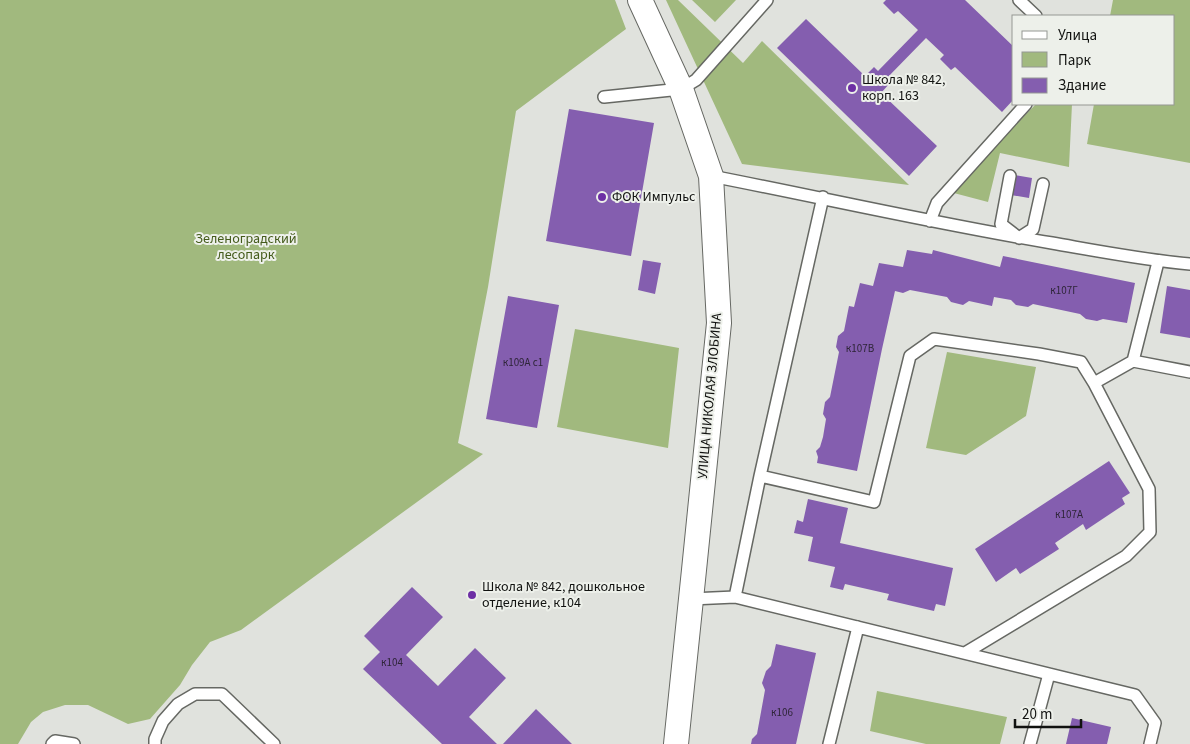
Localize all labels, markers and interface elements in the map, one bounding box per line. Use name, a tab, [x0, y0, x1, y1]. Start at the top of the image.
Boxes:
legend	[1012, 15, 1175, 105]
text: Улица	[1058, 25, 1097, 46]
text: Парк	[1058, 50, 1092, 71]
place label: Школа № 842, корп. 163	[862, 70, 946, 106]
text: Здание	[1058, 75, 1106, 96]
marker: Школа № 842, корп. 163	[846, 82, 858, 94]
place label: ФОК Импульс	[612, 187, 696, 207]
marker: ФОК Импульс	[596, 191, 608, 203]
park label: Зеленоградский лесопарк	[195, 229, 297, 265]
house number: к107Г	[1050, 283, 1078, 298]
street label: УЛИЦА НИКОЛАЯ ЗЛОБИНА	[693, 312, 727, 480]
house number: к107В	[846, 341, 875, 356]
house number: к109А с1	[503, 355, 543, 370]
house number: к107А	[1055, 507, 1083, 522]
place label: Школа № 842, дошкольное отделение, к104	[482, 577, 645, 613]
marker: Школа № 842, дошкольное отделение, к104	[466, 589, 478, 601]
house number: к104	[381, 655, 403, 670]
scale bar	[1015, 696, 1081, 728]
text: 20 m	[1022, 704, 1052, 725]
house number: к106	[771, 705, 793, 720]

